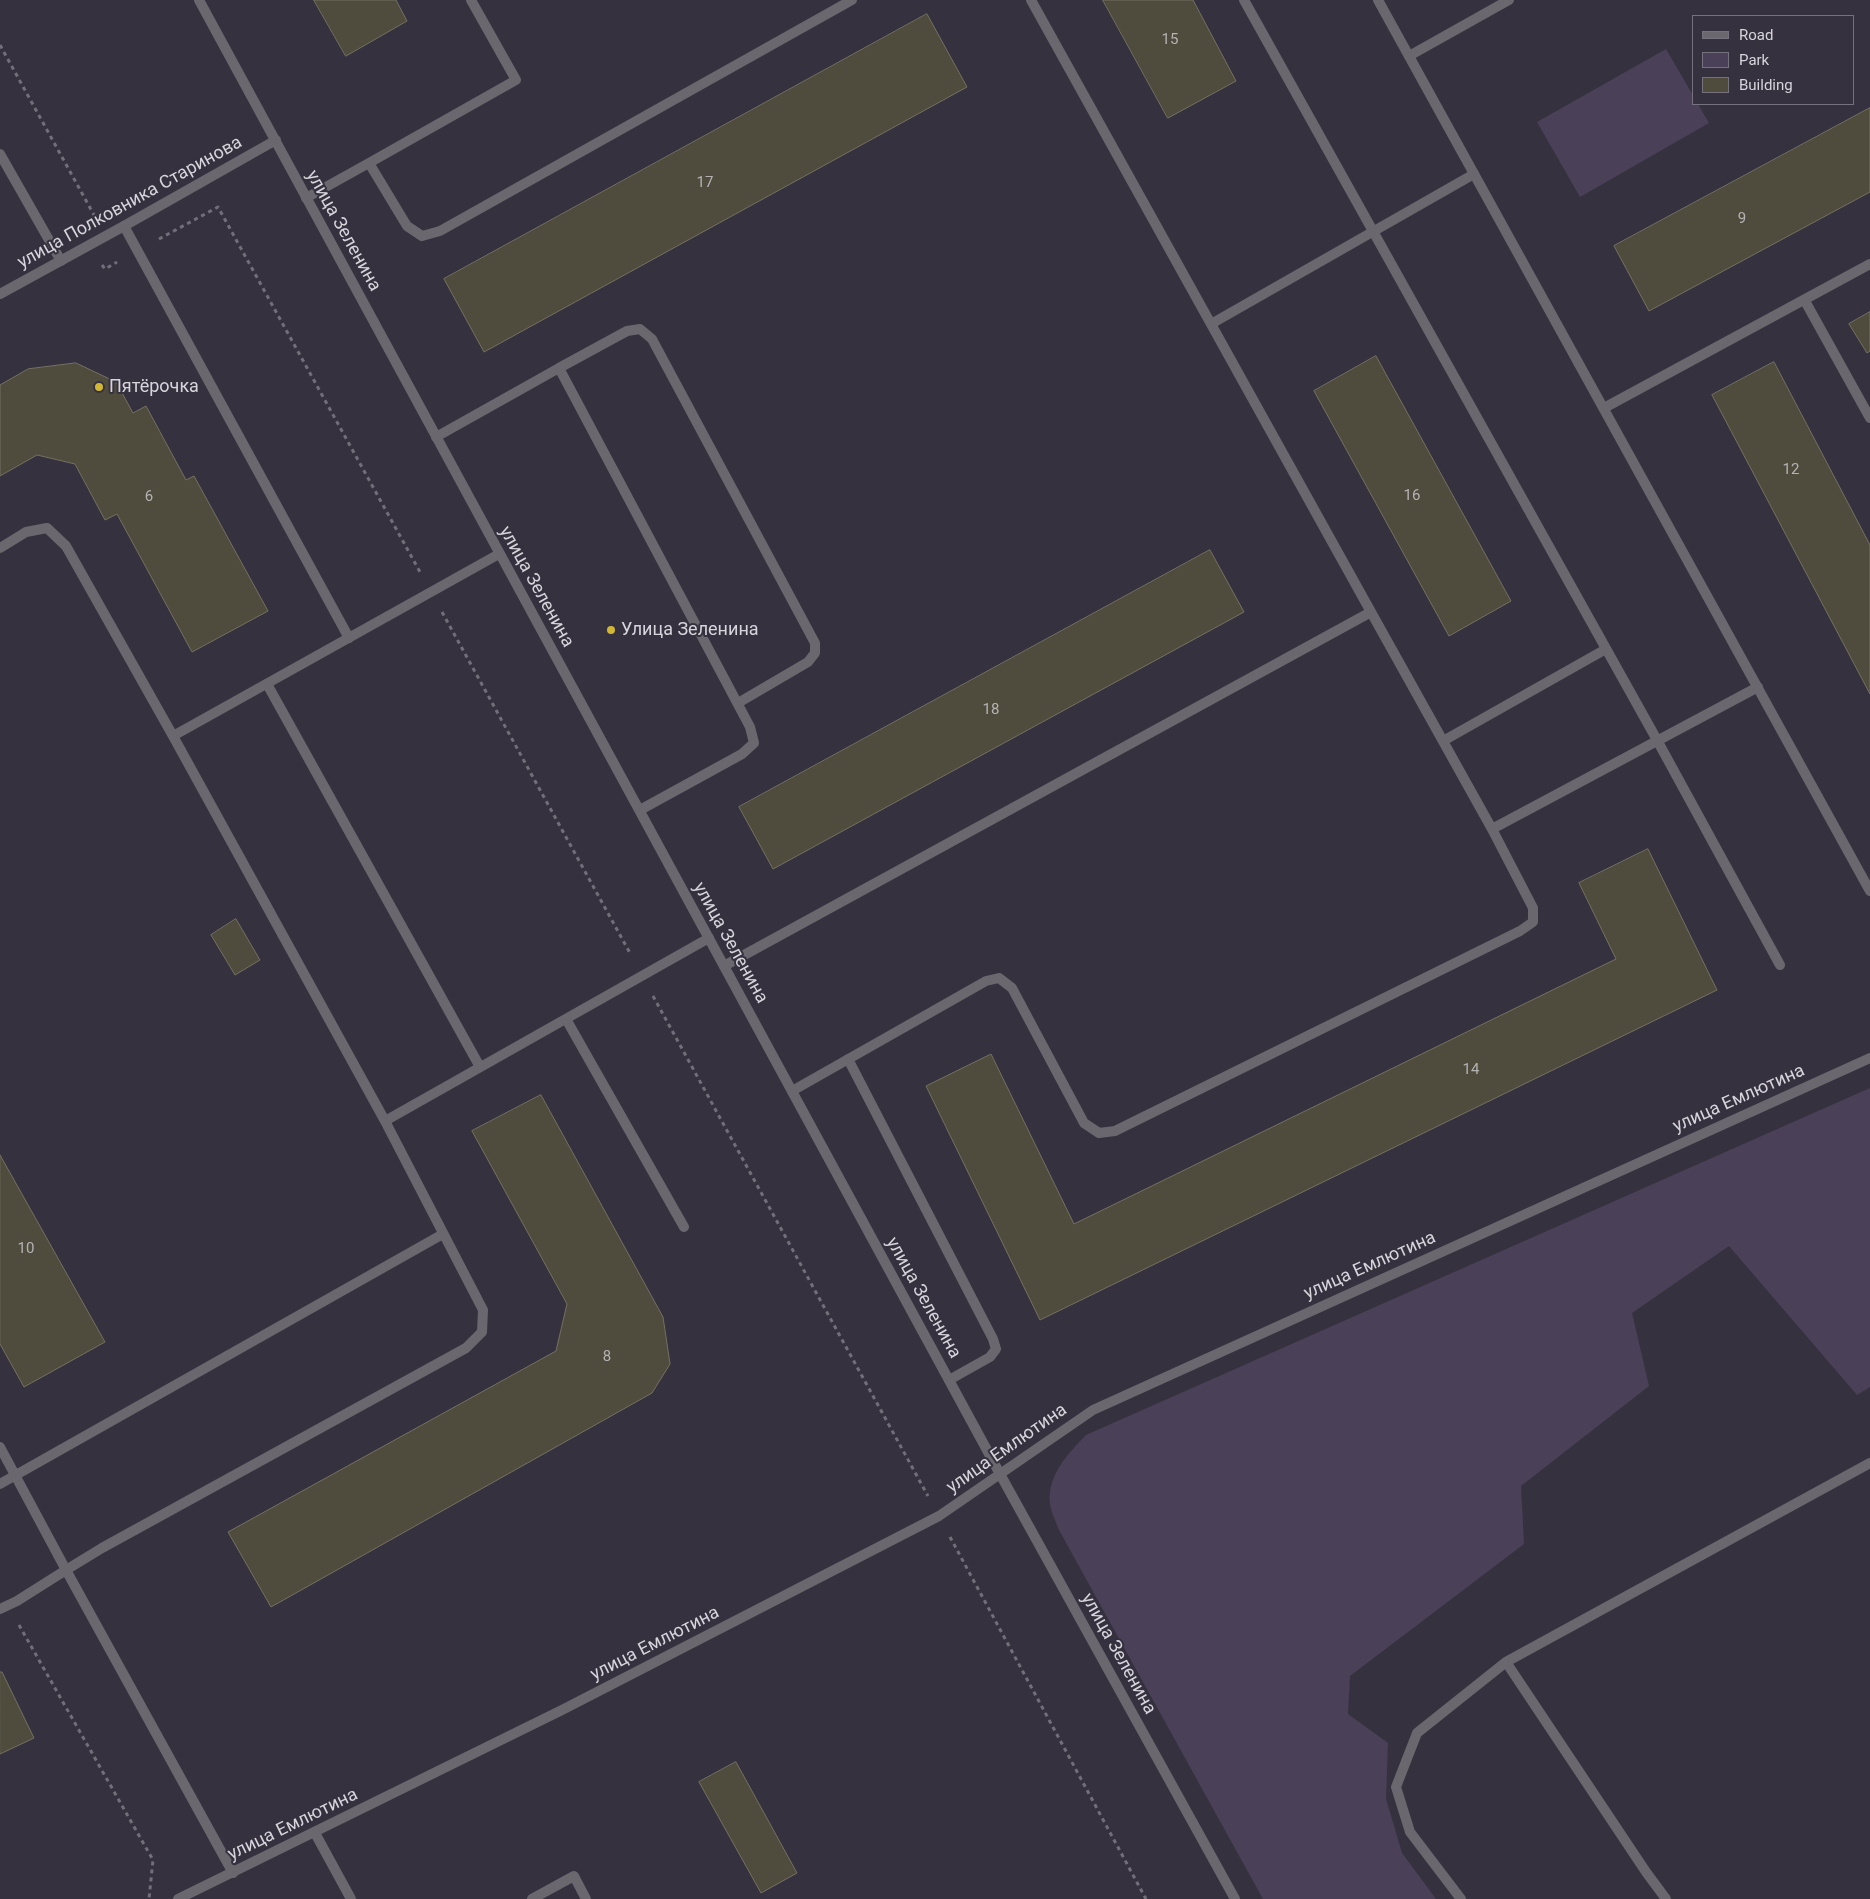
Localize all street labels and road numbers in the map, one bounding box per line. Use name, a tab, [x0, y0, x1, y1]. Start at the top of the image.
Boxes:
street label: улица Полковника Старинова	[14, 132, 246, 274]
street label: улица Зеленина	[301, 167, 385, 295]
street label: улица Зеленина	[494, 523, 578, 651]
street label: улица Зеленина	[688, 879, 772, 1007]
street label: улица Емлютина	[1670, 1060, 1808, 1138]
street label: улица Емлютина	[1301, 1227, 1439, 1305]
street label: улица Зеленина	[881, 1234, 965, 1362]
street label: улица Емлютина	[943, 1399, 1071, 1499]
street label: улица Зеленина	[1076, 1590, 1160, 1718]
street label: улица Емлютина	[587, 1602, 723, 1686]
street label: улица Емлютина	[225, 1784, 361, 1866]

